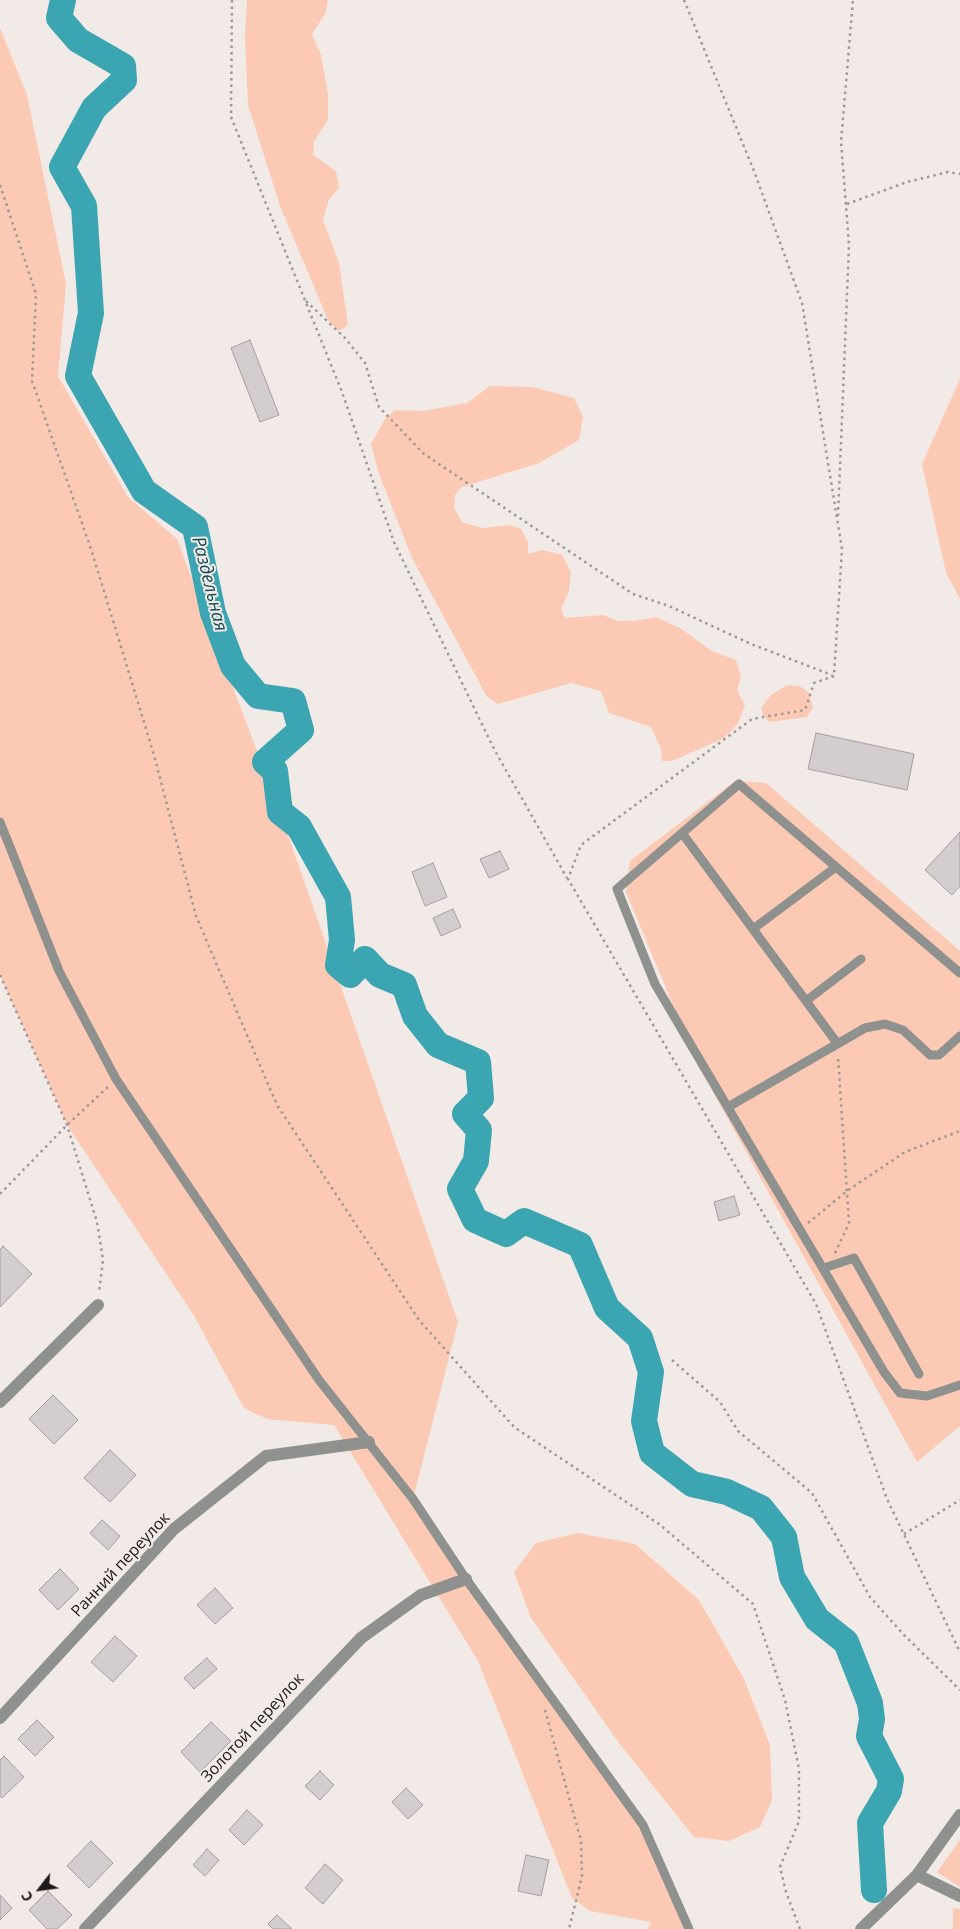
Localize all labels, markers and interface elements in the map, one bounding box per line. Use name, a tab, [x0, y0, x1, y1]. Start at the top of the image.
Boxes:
water label: Раздельная	[187, 534, 231, 634]
street label: Ранний переулок	[68, 1509, 174, 1621]
street label: Золотой переулок	[198, 1670, 308, 1786]
north arrow	[15, 1864, 65, 1914]
text: С	[16, 1888, 37, 1905]

